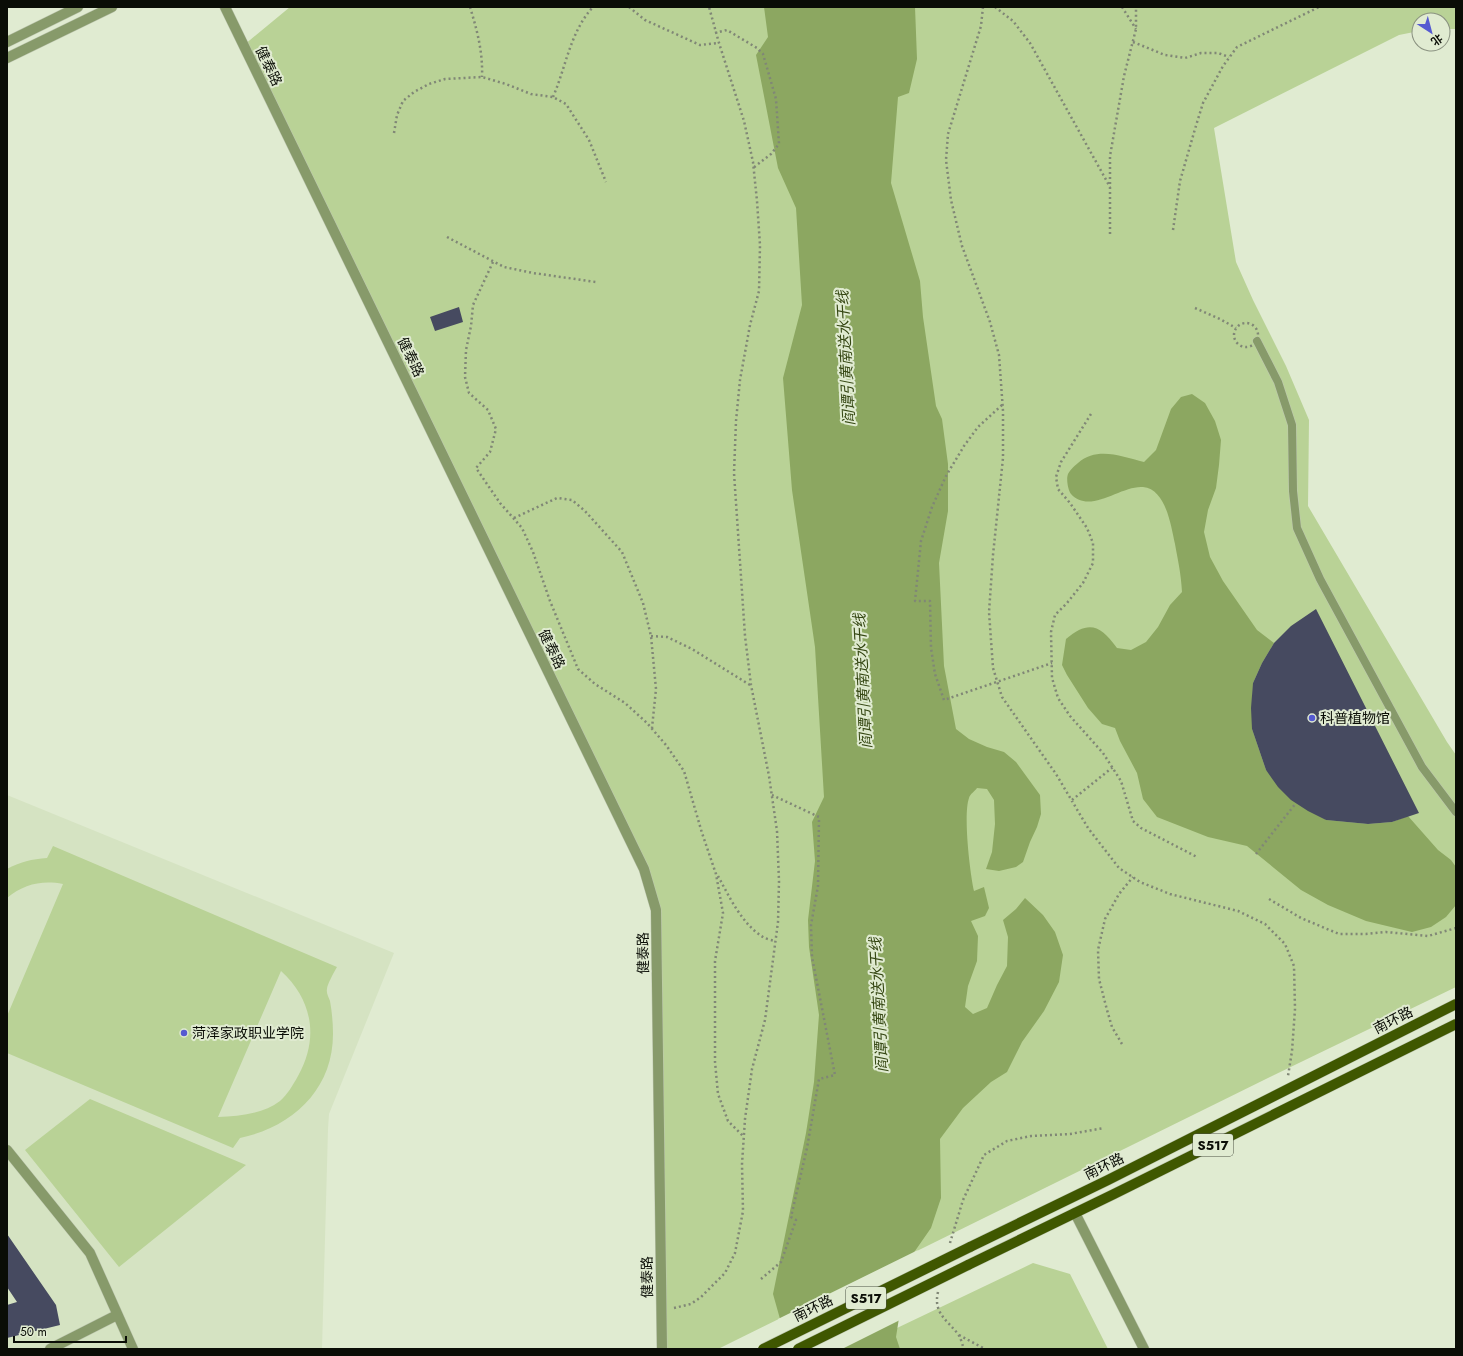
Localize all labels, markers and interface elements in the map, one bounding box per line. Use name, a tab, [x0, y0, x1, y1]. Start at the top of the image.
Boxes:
north arrow	[1411, 12, 1451, 52]
text: 北	[1428, 30, 1446, 50]
street label: 健泰路	[251, 43, 287, 89]
water label: 阎谭引黄南送水干线	[831, 288, 861, 426]
street label: 健泰路	[393, 334, 429, 380]
water label: 阎谭引黄南送水干线	[848, 611, 878, 749]
street label: 健泰路	[534, 626, 570, 672]
place label: 科普植物馆	[1320, 708, 1390, 728]
marker: 科普植物馆	[1307, 713, 1317, 723]
street label: 健泰路	[633, 932, 653, 974]
water label: 阎谭引黄南送水干线	[864, 935, 894, 1073]
street label: 南环路	[1370, 1002, 1416, 1038]
place label: 菏泽家政职业学院	[192, 1023, 304, 1043]
marker: 菏泽家政职业学院	[179, 1028, 189, 1038]
road number: S517	[1193, 1134, 1233, 1156]
street label: 南环路	[1081, 1148, 1127, 1184]
street label: 健泰路	[637, 1256, 657, 1298]
road number: S517	[846, 1287, 886, 1309]
street label: 南环路	[790, 1290, 836, 1326]
scale bar	[14, 1318, 126, 1344]
text: 50 m	[20, 1323, 47, 1341]

